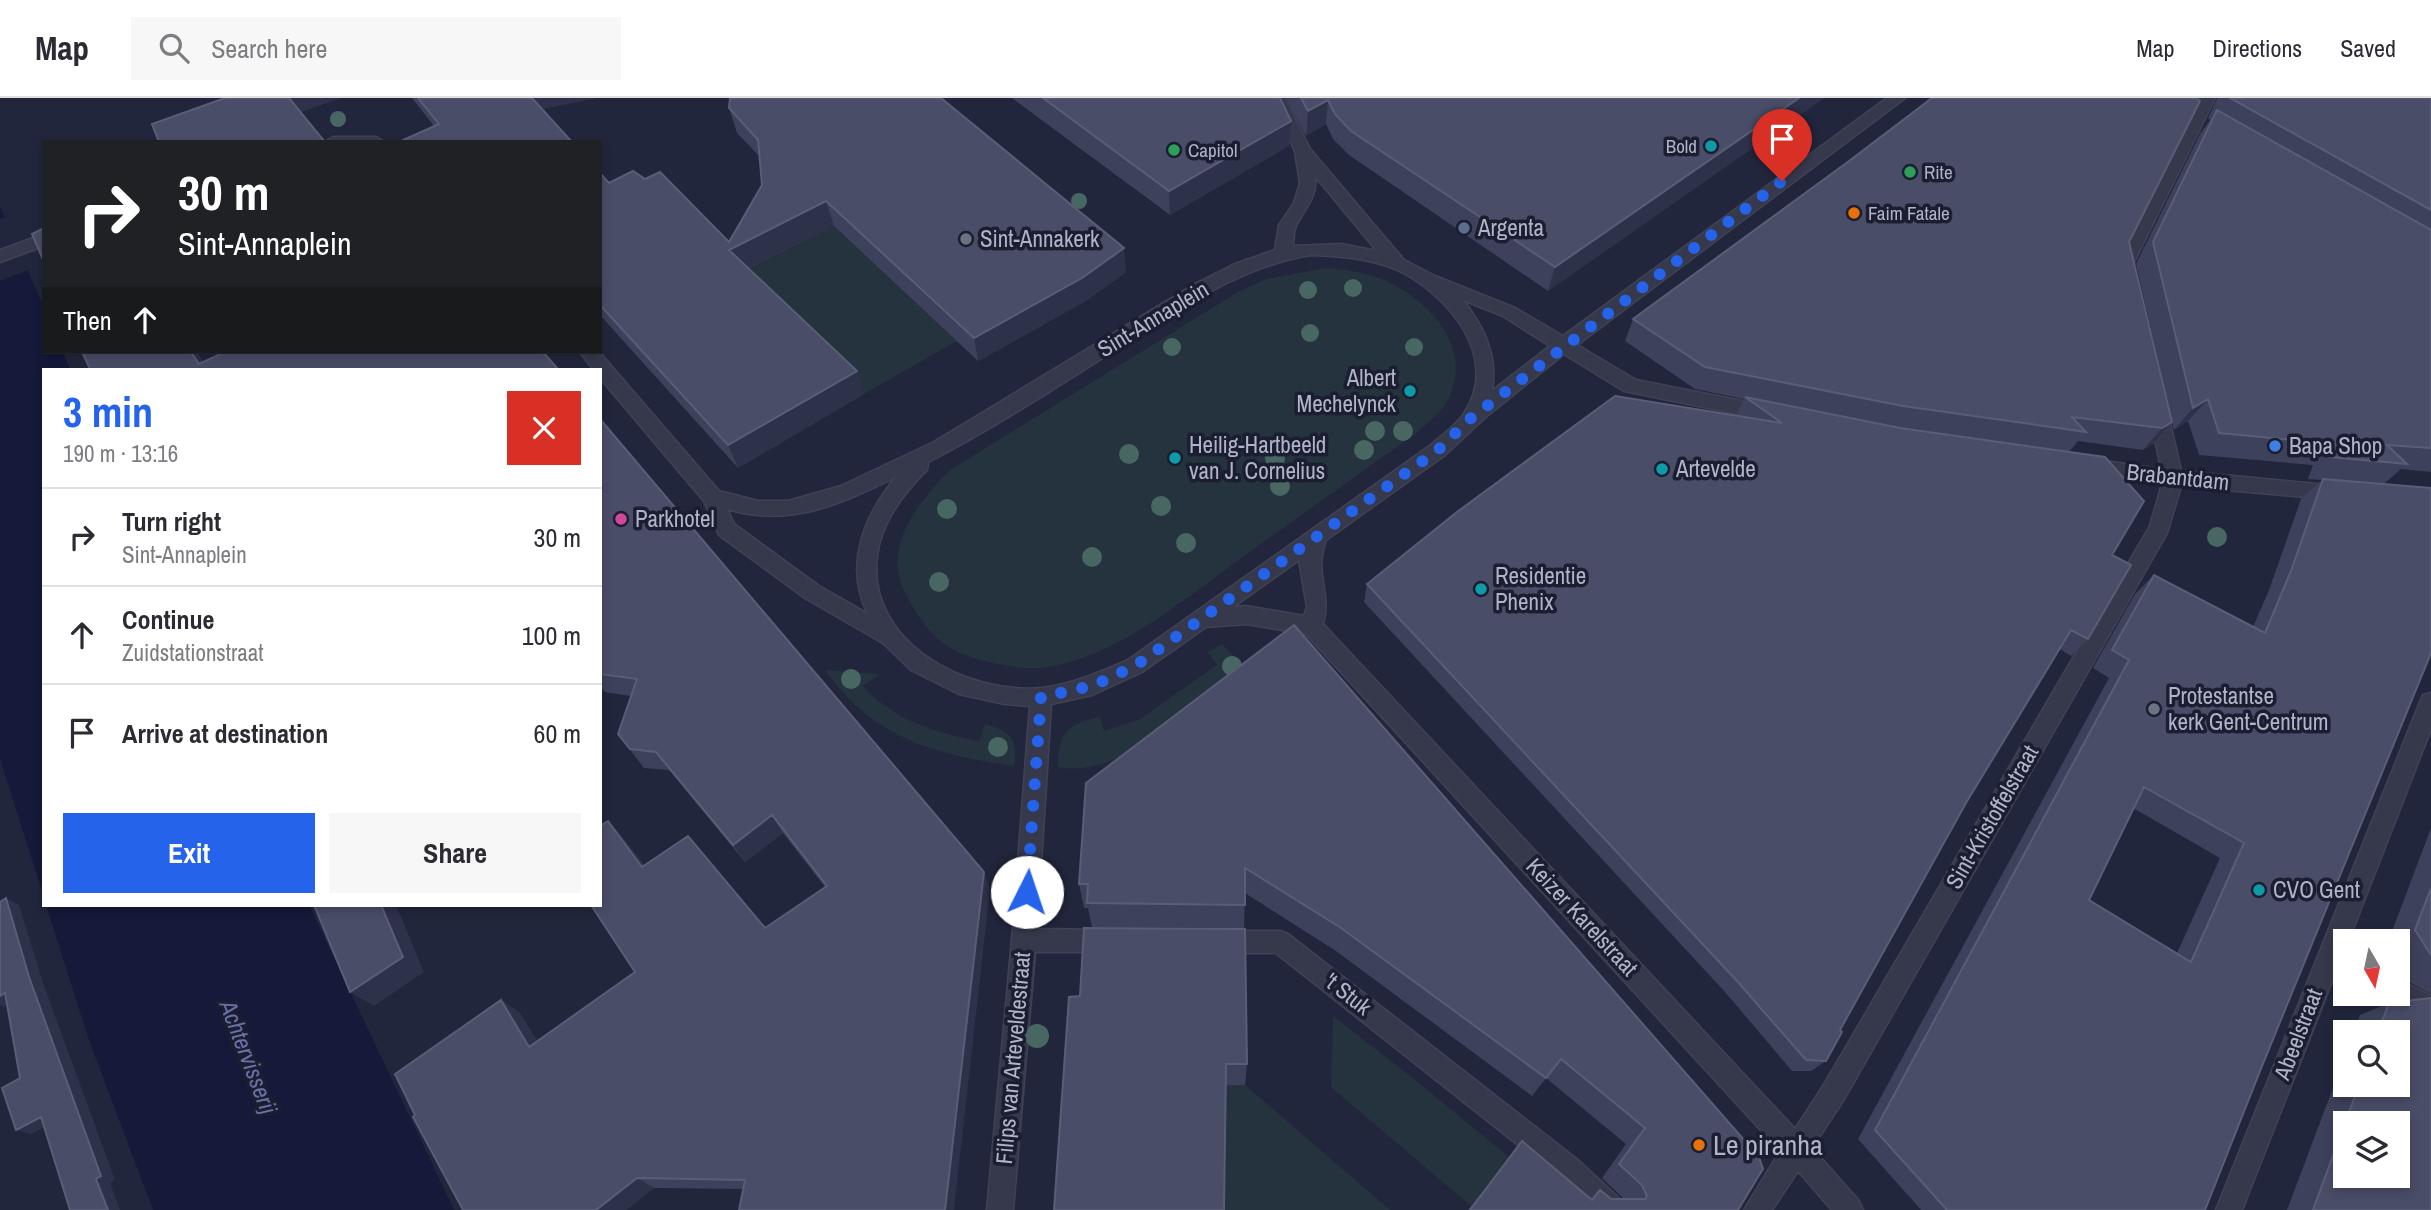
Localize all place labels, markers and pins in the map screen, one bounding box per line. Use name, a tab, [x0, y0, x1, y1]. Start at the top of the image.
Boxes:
pin	[1752, 109, 1812, 181]
place label: Bold	[1666, 133, 1697, 159]
place label: Capitol	[1188, 137, 1237, 163]
marker: Bold	[1703, 138, 1719, 154]
marker: Capitol	[1166, 142, 1182, 158]
place label: Rite	[1924, 159, 1953, 185]
marker: Rite	[1902, 164, 1918, 180]
place label: Faim Fatale	[1868, 200, 1950, 226]
marker: Faim Fatale	[1846, 205, 1862, 221]
place label: Argenta	[1477, 212, 1545, 243]
marker: Argenta	[1456, 220, 1472, 236]
place label: Sint-Annakerk	[980, 223, 1100, 254]
marker: Sint-Annakerk	[958, 231, 974, 247]
place label: Albert Mechelynck	[1296, 362, 1397, 419]
marker: Albert Mechelynck	[1402, 383, 1418, 399]
place label: Heilig-Hartbeeld van J. Cornelius	[1189, 429, 1326, 486]
place label: Bapa Shop	[2289, 430, 2382, 461]
marker: Bapa Shop	[2267, 438, 2283, 454]
marker: Heilig-Hartbeeld van J. Cornelius	[1167, 450, 1183, 466]
place label: Artevelde	[1675, 453, 1756, 484]
marker: Artevelde	[1654, 461, 1670, 477]
place label: Parkhotel	[635, 503, 715, 534]
marker: Parkhotel	[613, 511, 629, 527]
place label: Residentie Phenix	[1495, 560, 1586, 617]
marker: Residentie Phenix	[1473, 581, 1489, 597]
place label: Protestantse kerk Gent-Centrum	[2168, 680, 2328, 737]
marker: Protestantse kerk Gent-Centrum	[2146, 701, 2162, 717]
place label: CVO Gent	[2273, 874, 2360, 905]
marker: CVO Gent	[2251, 882, 2267, 898]
place label: Le piranha	[1713, 1126, 1823, 1164]
marker: Le piranha	[1691, 1137, 1707, 1153]

